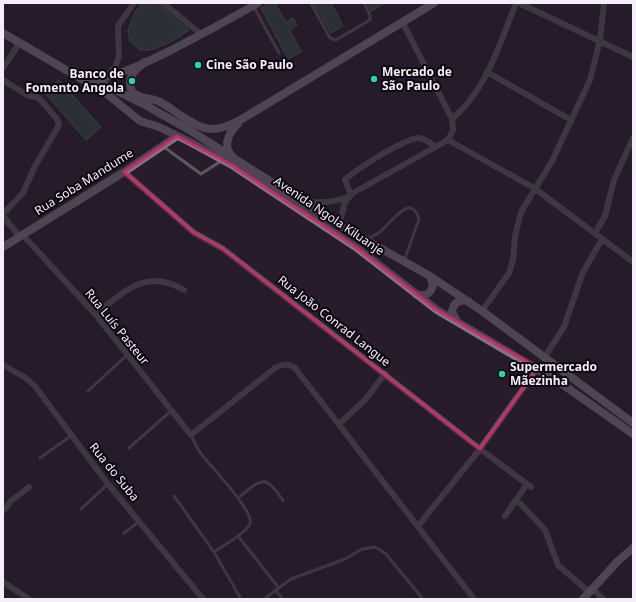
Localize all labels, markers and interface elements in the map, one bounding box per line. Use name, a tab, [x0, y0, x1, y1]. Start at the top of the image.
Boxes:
place label: Cine São Paulo	[206, 56, 293, 73]
marker: Cine São Paulo	[193, 60, 203, 70]
place label: Mercado de São Paulo	[382, 63, 452, 94]
place label: Banco de Fomento Angola	[25, 65, 124, 96]
marker: Mercado de São Paulo	[369, 74, 379, 84]
marker: Banco de Fomento Angola	[127, 76, 137, 86]
street label: Rua Soba Mandume	[31, 144, 137, 219]
street label: Avenida Ngola Kiluanje	[271, 172, 388, 259]
street label: Rua João Conrad Langue	[274, 271, 394, 370]
street label: Rua Luís Pasteur	[81, 285, 153, 368]
place label: Supermercado Mãezinha	[510, 358, 597, 389]
marker: Supermercado Mãezinha	[497, 369, 507, 379]
street label: Rua do Suba	[86, 439, 143, 504]

